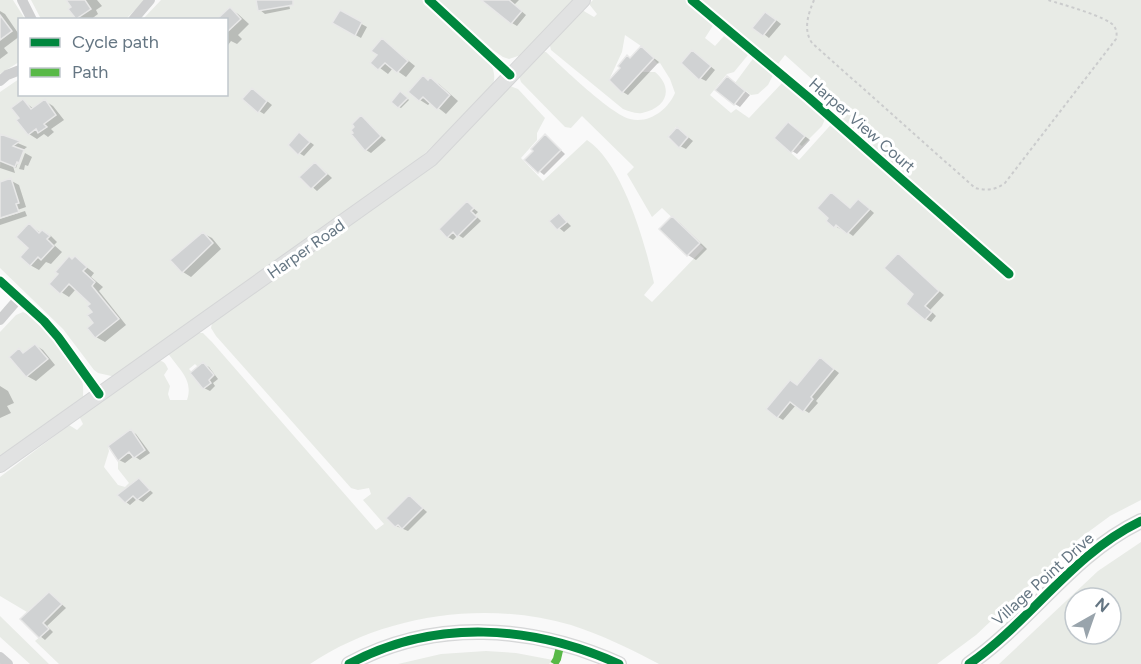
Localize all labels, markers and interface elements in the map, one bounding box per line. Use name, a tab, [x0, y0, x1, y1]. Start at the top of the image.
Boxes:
legend	[18, 18, 228, 96]
text: Cycle path	[72, 31, 159, 53]
text: Path	[72, 61, 108, 83]
street label: Harper View Court	[805, 74, 919, 176]
street label: Harper Road	[264, 215, 348, 283]
street label: Village Point Drive	[988, 528, 1098, 630]
north arrow	[1063, 586, 1123, 646]
text: N	[1091, 594, 1113, 616]

